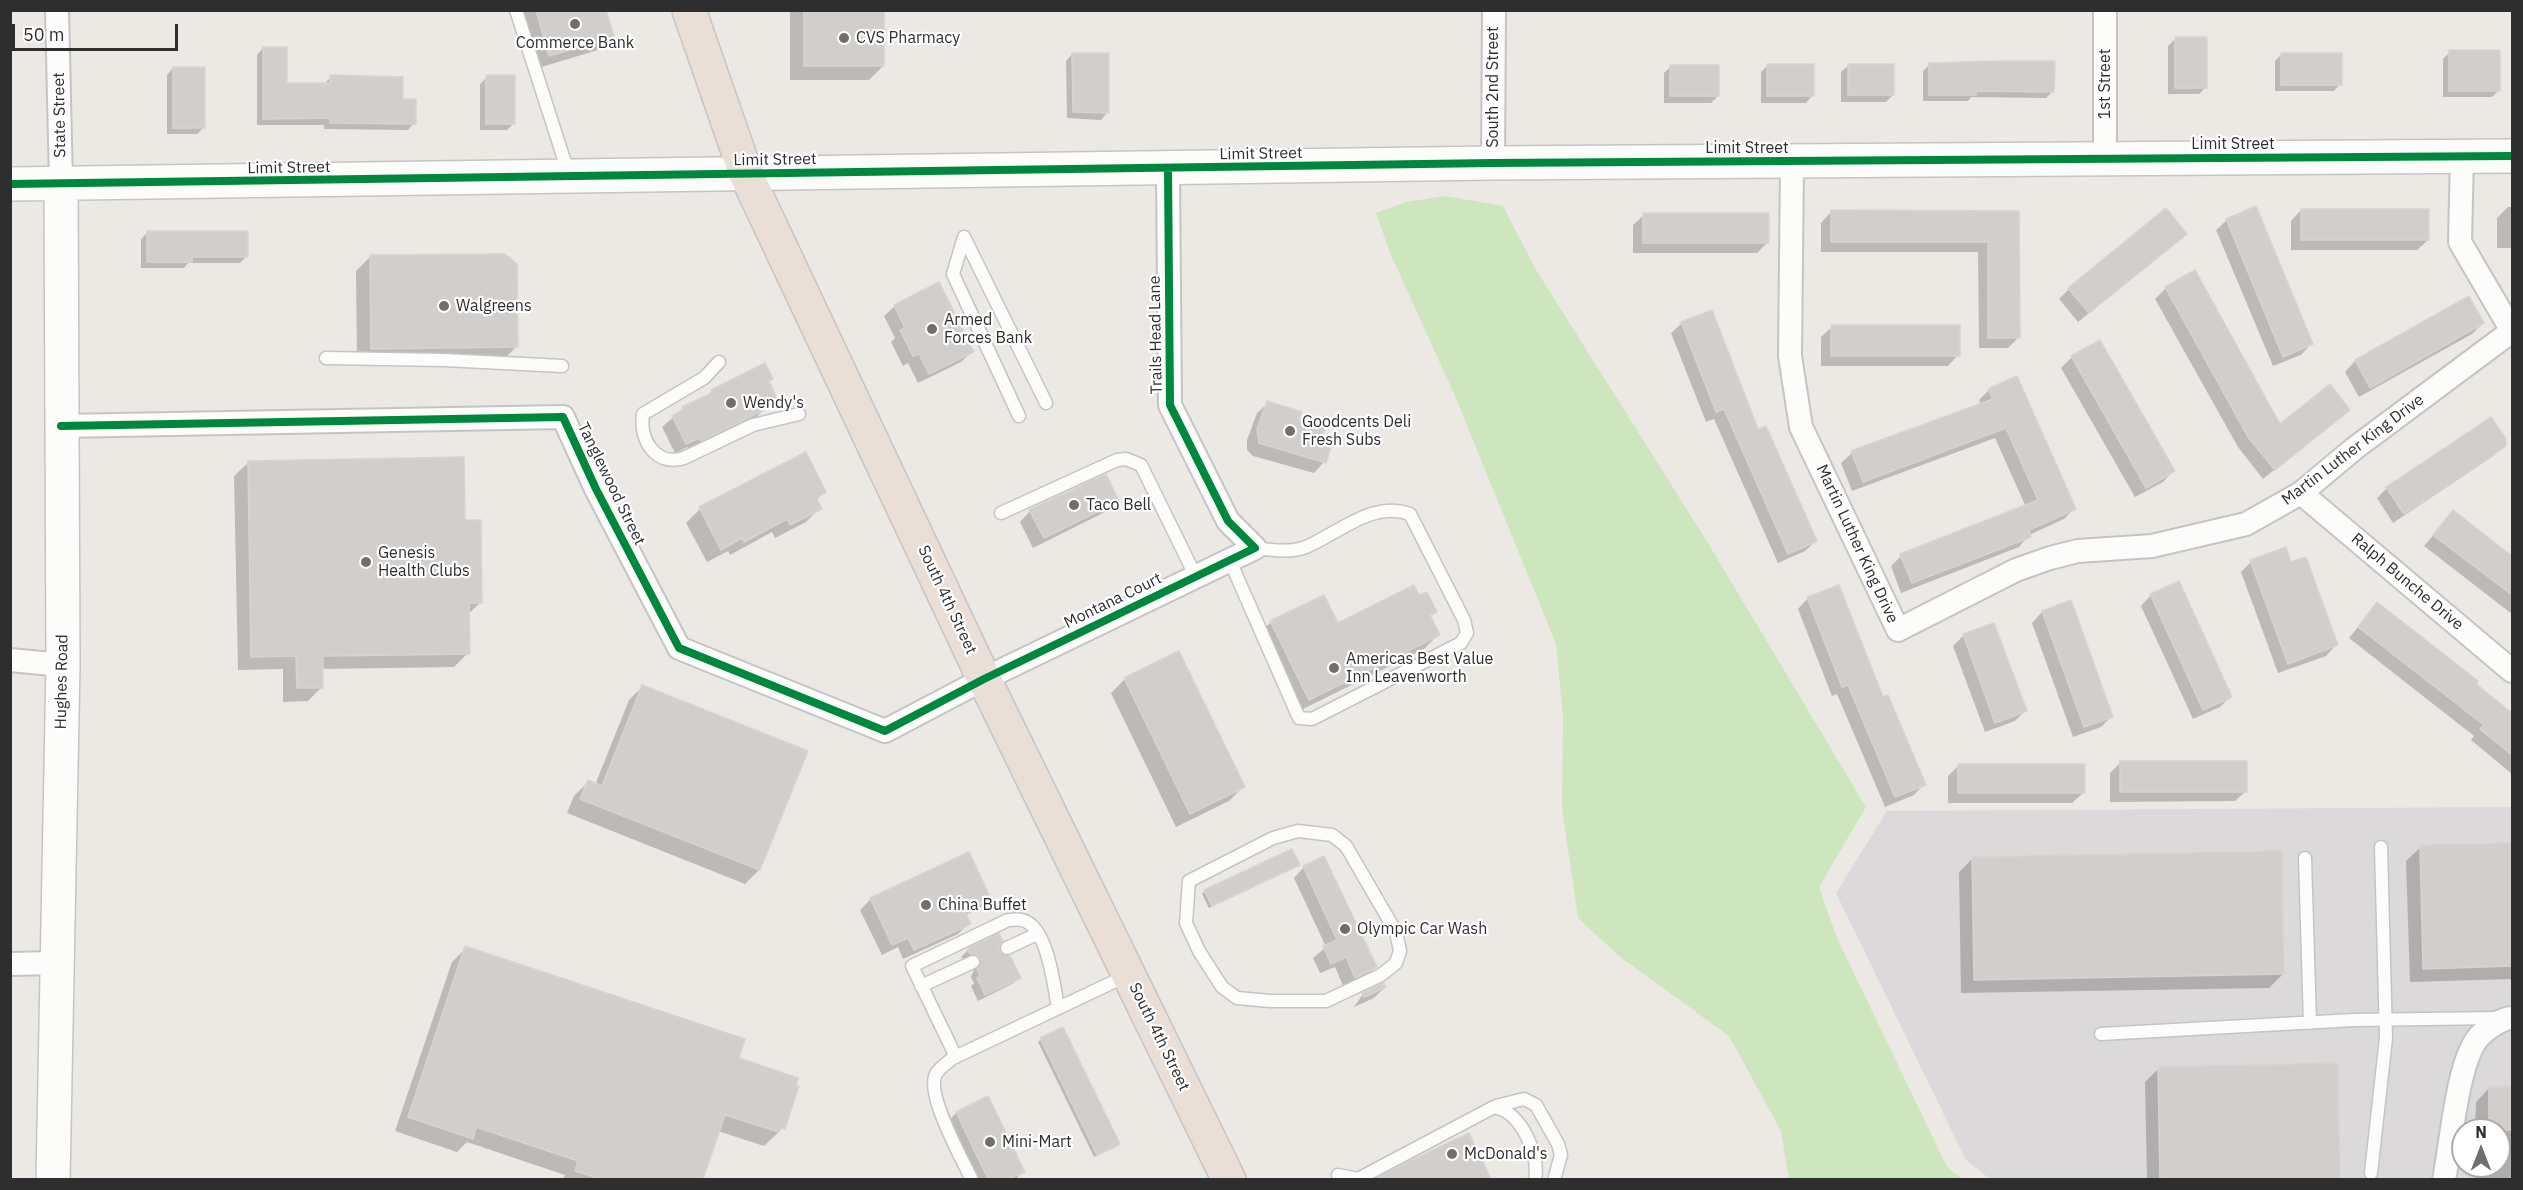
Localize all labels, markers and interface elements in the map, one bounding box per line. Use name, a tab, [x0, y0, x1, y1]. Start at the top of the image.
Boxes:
scale bar	[15, 12, 182, 50]
marker: Commerce Bank	[568, 17, 582, 31]
text: 50 m	[23, 23, 65, 46]
street label: South 2nd Street	[1483, 26, 1503, 148]
place label: CVS Pharmacy	[856, 28, 960, 48]
marker: CVS Pharmacy	[837, 31, 851, 45]
place label: Commerce Bank	[516, 33, 634, 53]
street label: 1st Street	[2095, 49, 2115, 119]
street label: State Street	[50, 72, 70, 158]
street label: Limit Street	[2191, 134, 2275, 154]
street label: Limit Street	[1705, 138, 1789, 158]
street label: Limit Street	[1219, 144, 1303, 164]
street label: Limit Street	[733, 150, 817, 170]
street label: Limit Street	[247, 158, 331, 178]
street label: Trails Head Lane	[1145, 275, 1167, 395]
place label: Walgreens	[456, 296, 532, 316]
marker: Walgreens	[437, 299, 451, 313]
place label: Armed Forces Bank	[944, 310, 1032, 348]
marker: Armed Forces Bank	[925, 322, 939, 336]
street label: Martin Luther King Drive	[2278, 390, 2428, 510]
place label: Wendy's	[743, 393, 804, 413]
marker: Wendy's	[724, 396, 738, 410]
place label: Goodcents Deli Fresh Subs	[1302, 412, 1411, 450]
street label: Tanglewood Street	[573, 419, 649, 549]
marker: Goodcents Deli Fresh Subs	[1283, 424, 1297, 438]
street label: Martin Luther King Drive	[1812, 462, 1902, 626]
place label: Taco Bell	[1086, 495, 1151, 515]
marker: Taco Bell	[1067, 498, 1081, 512]
street label: Ralph Bunche Drive	[2347, 529, 2467, 635]
place label: Genesis Health Clubs	[378, 543, 470, 581]
street label: South 4th Street	[913, 543, 981, 657]
marker: Genesis Health Clubs	[359, 555, 373, 569]
street label: Montana Court	[1061, 569, 1165, 633]
street label: Hughes Road	[52, 634, 72, 730]
place label: Americas Best Value Inn Leavenworth	[1346, 649, 1493, 687]
marker: Americas Best Value Inn Leavenworth	[1327, 661, 1341, 675]
place label: China Buffet	[938, 895, 1027, 915]
marker: China Buffet	[919, 898, 933, 912]
place label: Olympic Car Wash	[1357, 919, 1487, 939]
marker: Olympic Car Wash	[1338, 922, 1352, 936]
street label: South 4th Street	[1125, 980, 1193, 1094]
north arrow	[2451, 1118, 2511, 1178]
text: N	[2475, 1122, 2487, 1142]
place label: Mini-Mart	[1002, 1132, 1072, 1152]
marker: Mini-Mart	[983, 1135, 997, 1149]
place label: McDonald's	[1464, 1144, 1548, 1164]
marker: McDonald's	[1445, 1147, 1459, 1161]

